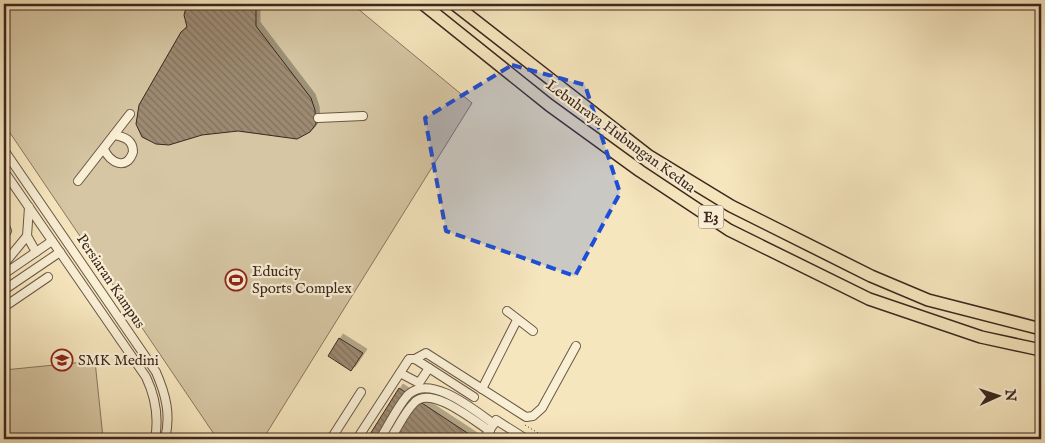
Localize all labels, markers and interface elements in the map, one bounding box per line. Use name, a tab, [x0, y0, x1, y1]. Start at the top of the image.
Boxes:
street label: Lebuhraya Hubungan Kedua	[542, 76, 700, 197]
road number: E3	[698, 206, 724, 228]
street label: Persiaran Kampus	[72, 230, 149, 332]
place label: Educity Sports Complex	[252, 262, 352, 298]
sports icon: Educity Sports Complex	[224, 268, 248, 292]
school or university icon: SMK Medini	[50, 348, 74, 372]
place label: SMK Medini	[78, 351, 159, 370]
north arrow	[972, 370, 1022, 420]
text: N	[1001, 388, 1019, 402]

